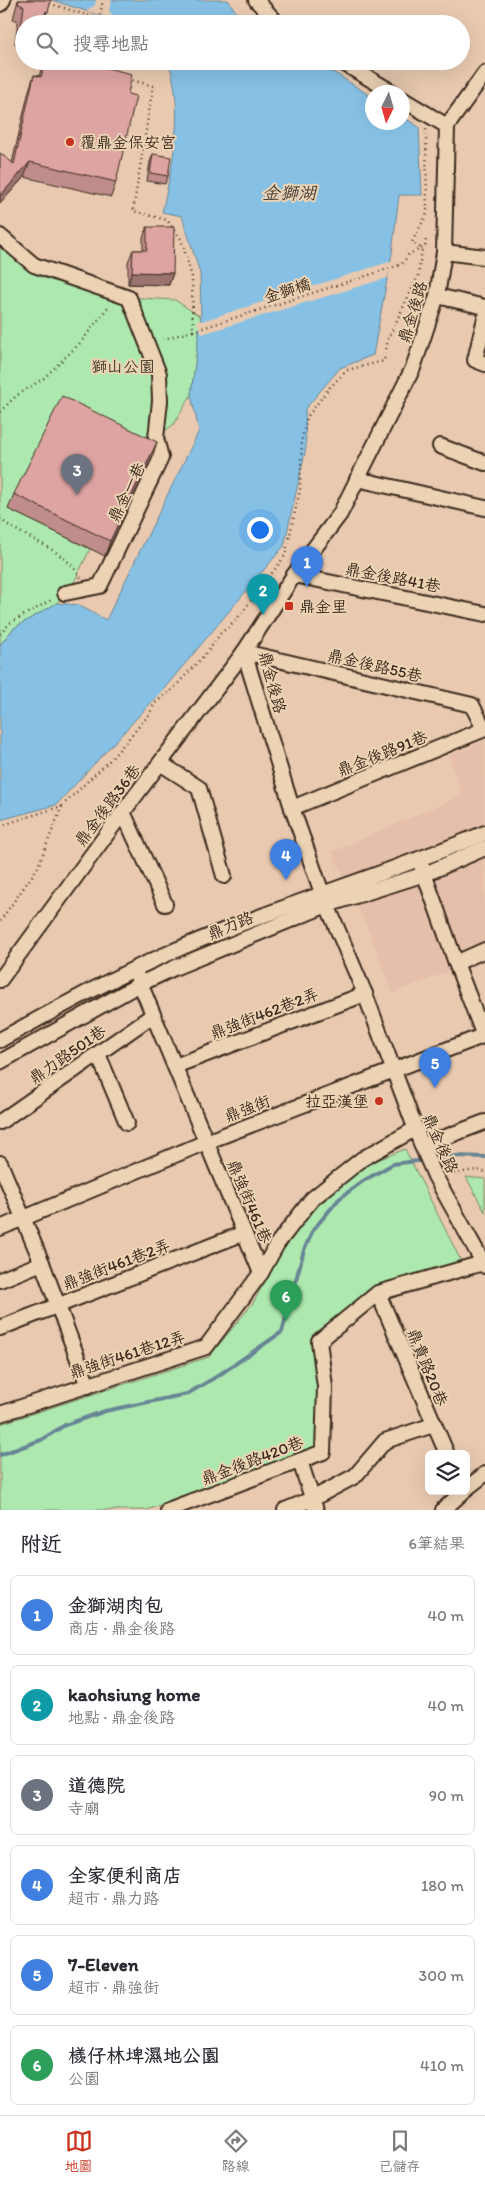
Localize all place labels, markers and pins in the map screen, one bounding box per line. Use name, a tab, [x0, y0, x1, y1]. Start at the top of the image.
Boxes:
place label: 覆鼎金保安宮	[80, 133, 176, 152]
marker: 覆鼎金保安宮	[64, 136, 76, 148]
pin: 3	[61, 454, 93, 495]
pin: 1	[291, 546, 323, 587]
pin: 2	[247, 574, 279, 615]
place label: 鼎金里	[299, 597, 347, 616]
marker: 鼎金里	[283, 600, 295, 612]
pin: 4	[270, 839, 302, 880]
pin: 5	[419, 1047, 451, 1088]
place label: 拉亞漢堡	[305, 1092, 369, 1111]
marker: 拉亞漢堡	[373, 1095, 385, 1107]
pin: 6	[270, 1280, 302, 1321]

